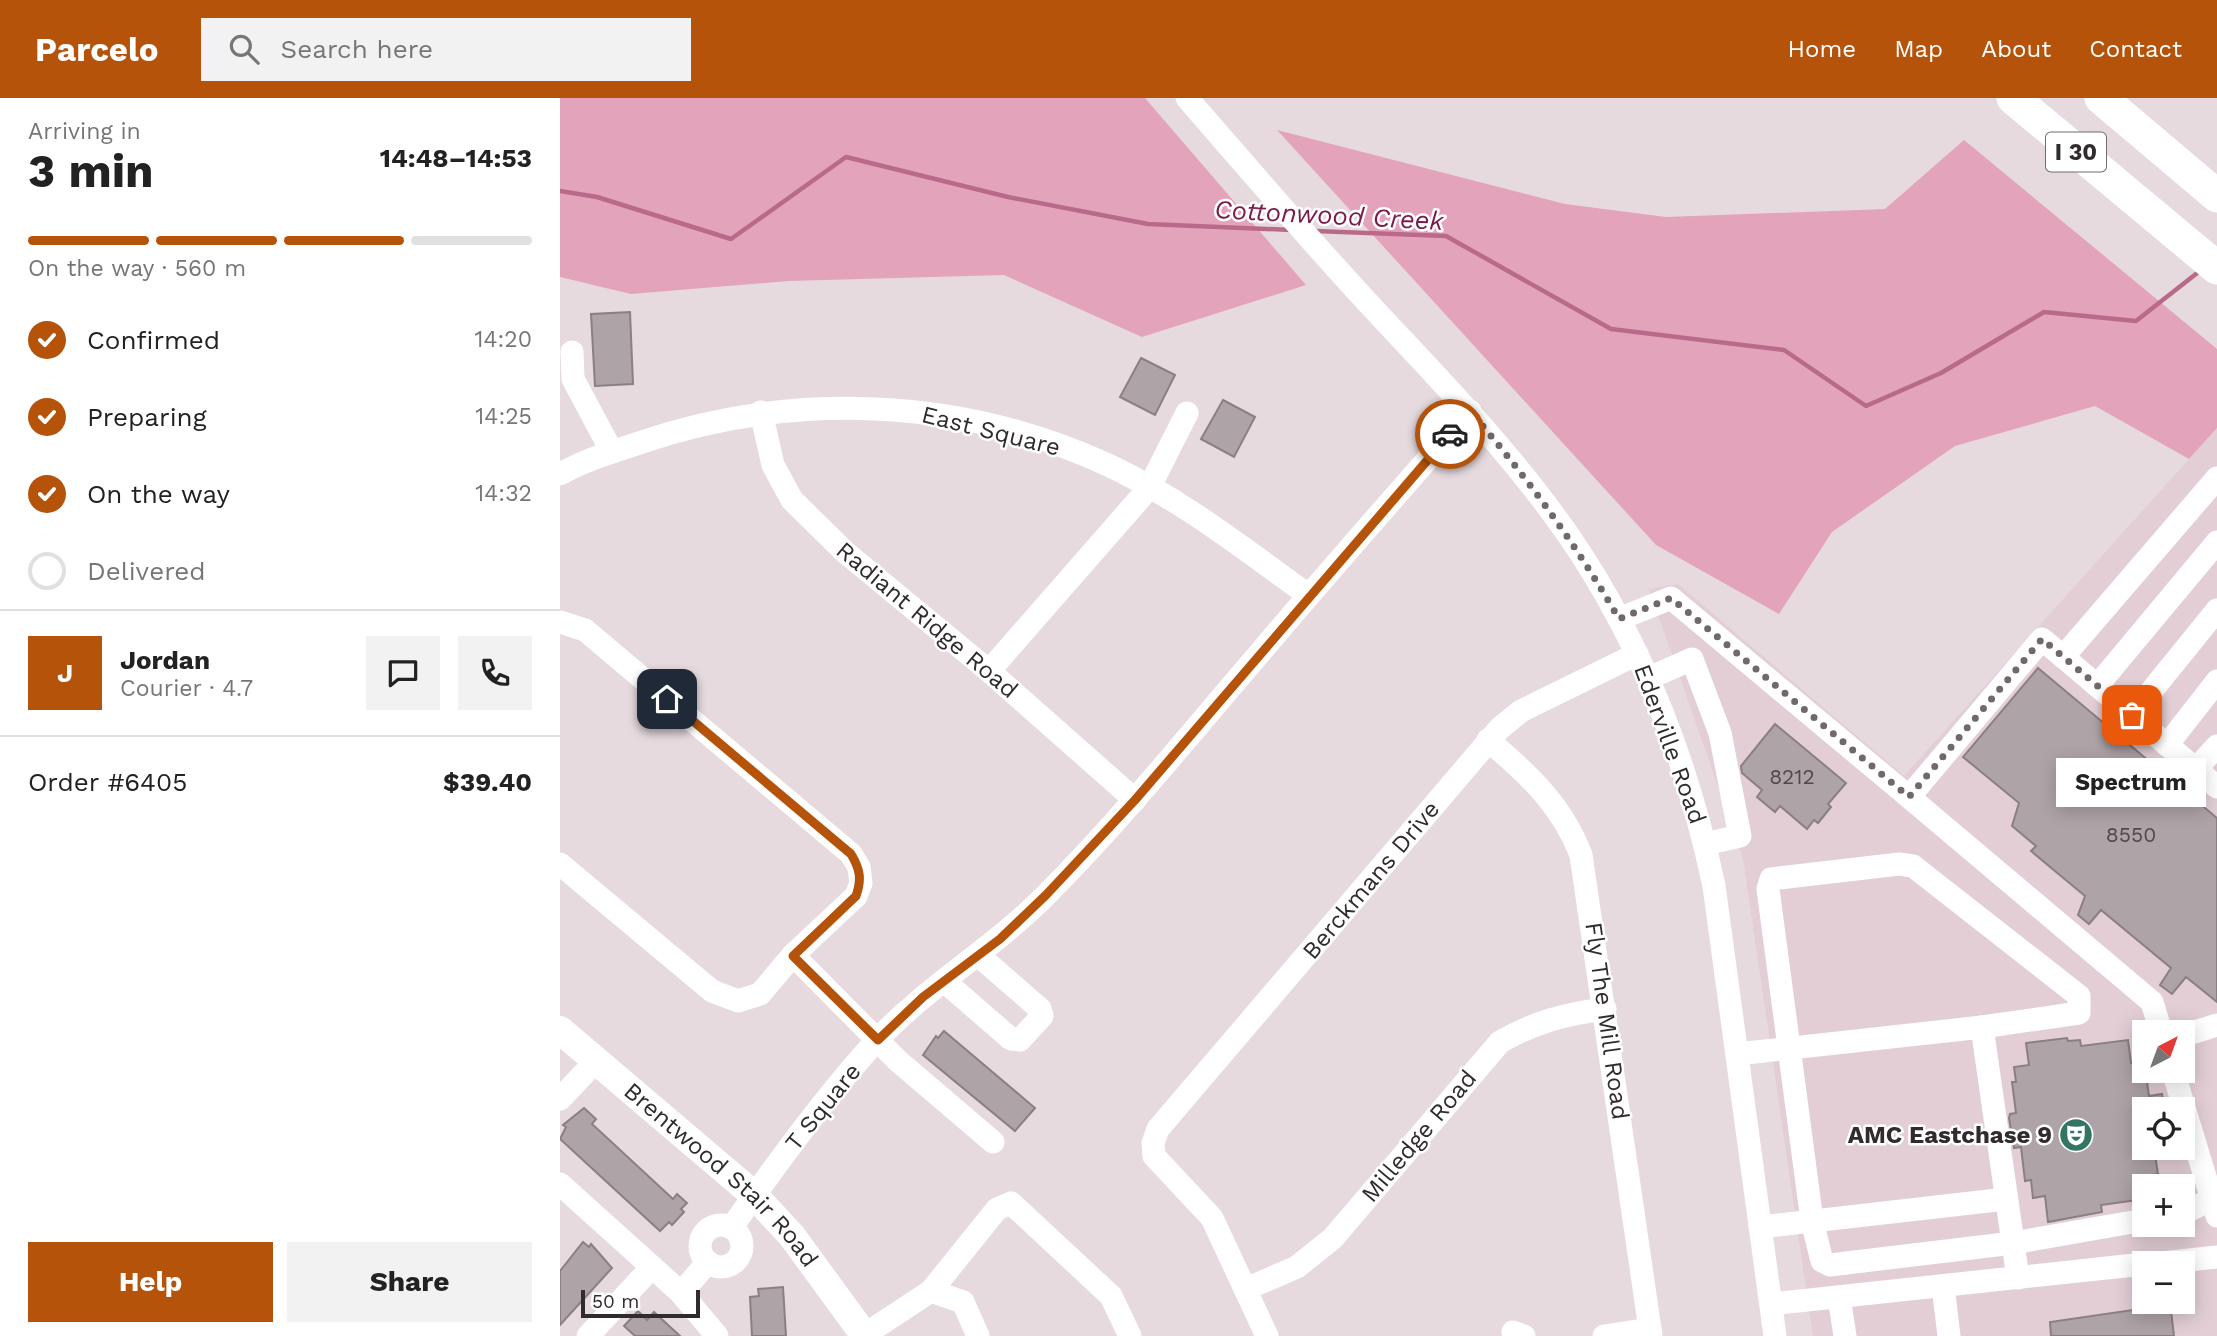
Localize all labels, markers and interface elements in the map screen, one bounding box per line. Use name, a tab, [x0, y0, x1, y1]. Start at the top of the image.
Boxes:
search box	[201, 18, 691, 81]
text: Parcelo	[35, 30, 159, 69]
icon: search	[225, 30, 263, 68]
text: Search here	[281, 34, 433, 64]
text: Home	[1788, 35, 1856, 63]
text: Map	[1894, 35, 1943, 63]
text: About	[1981, 35, 2051, 63]
text: Contact	[2089, 35, 2182, 63]
text: Arriving in	[28, 118, 141, 145]
road number: I 30	[2046, 132, 2106, 172]
text: 14:48–14:53	[380, 143, 532, 173]
text: 3 min	[28, 144, 154, 198]
water label: Cottonwood Creek	[1214, 194, 1445, 236]
text: On the way · 560 m	[28, 255, 246, 282]
icon: check	[28, 321, 66, 359]
text: Confirmed	[87, 325, 220, 355]
text: 14:20	[474, 326, 532, 353]
icon: check	[28, 398, 66, 436]
courier	[1415, 399, 1485, 469]
street label: East Square	[919, 400, 1063, 462]
text: Preparing	[87, 402, 207, 432]
text: 14:25	[475, 403, 532, 430]
icon: car	[1431, 415, 1469, 453]
icon: check	[28, 475, 66, 513]
text: On the way	[87, 479, 230, 509]
text: 14:32	[475, 480, 532, 507]
street label: Radiant Ridge Road	[831, 536, 1023, 704]
text: Delivered	[87, 556, 206, 586]
button: chat	[366, 636, 440, 710]
button: phone	[458, 636, 532, 710]
text: Jordan	[120, 645, 210, 675]
text: J	[57, 658, 73, 688]
street label: Ederville Road	[1628, 660, 1712, 828]
pin	[637, 669, 697, 729]
text: Courier · 4.7	[120, 675, 253, 702]
icon: home	[648, 680, 686, 718]
pin	[2102, 685, 2162, 745]
icon: bag	[2113, 696, 2151, 734]
callout: Spectrum	[2057, 757, 2207, 806]
house number: 8212	[1769, 764, 1815, 789]
text: Order #6405	[28, 767, 187, 797]
text: $39.40	[443, 767, 532, 797]
text: Spectrum	[2075, 769, 2187, 796]
street label: Berckmans Drive	[1297, 795, 1445, 965]
house number: 8550	[2106, 822, 2156, 847]
street label: Fly The Mill Road	[1579, 920, 1635, 1122]
north arrow	[2132, 1020, 2194, 1083]
map controls	[2132, 1020, 2195, 1314]
street label: T Square	[779, 1058, 867, 1156]
street label: Milledge Road	[1356, 1064, 1482, 1208]
street label: Brentwood Stair Road	[618, 1077, 824, 1272]
button: locate	[2132, 1097, 2195, 1160]
theatre icon: AMC Eastchase 9	[2057, 1116, 2095, 1154]
place label: AMC Eastchase 9	[1848, 1121, 2052, 1149]
button: +	[2132, 1174, 2195, 1237]
button: Help	[28, 1242, 273, 1322]
button: Share	[287, 1242, 532, 1322]
button: −	[2132, 1251, 2195, 1314]
scale bar	[581, 1287, 700, 1319]
text: 50 m	[592, 1290, 639, 1313]

